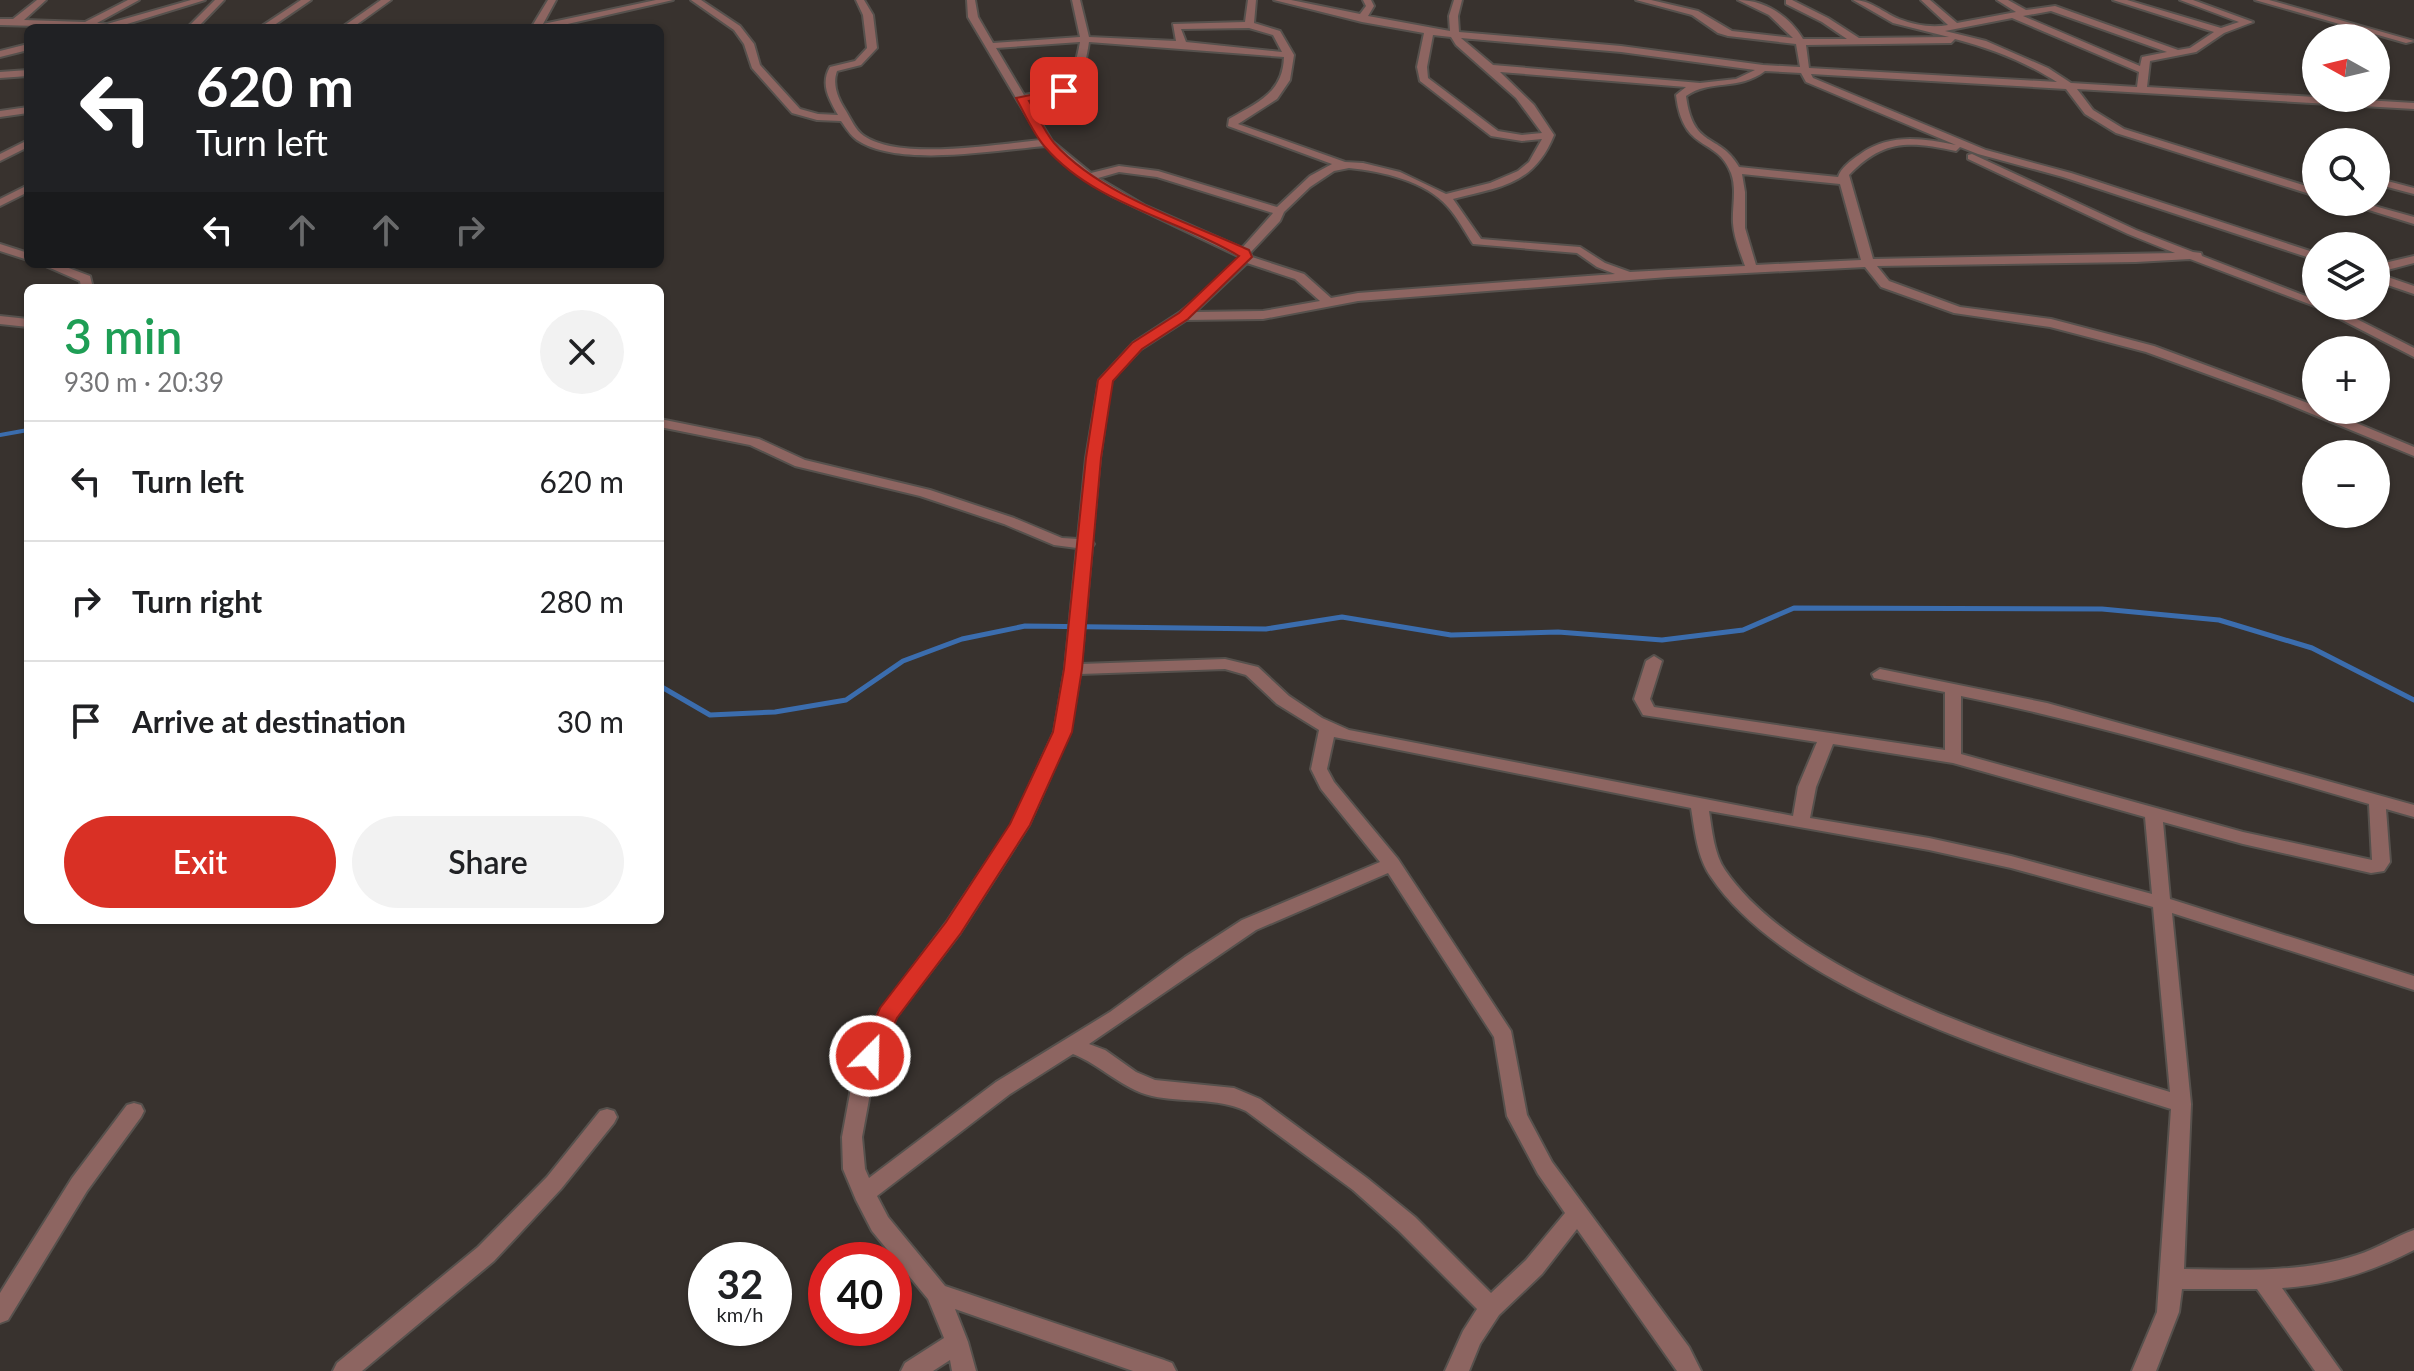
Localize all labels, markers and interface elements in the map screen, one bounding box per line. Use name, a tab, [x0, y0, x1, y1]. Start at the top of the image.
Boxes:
north arrow	[2302, 24, 2390, 112]
map controls	[2302, 24, 2390, 528]
text: 620 m	[196, 52, 354, 119]
icon: left	[64, 56, 168, 160]
pin	[1030, 57, 1098, 125]
icon: arrive	[1042, 69, 1086, 113]
text: Turn left	[196, 120, 328, 164]
button: search	[2302, 128, 2390, 216]
icon: left	[196, 208, 240, 252]
icon: ahead	[280, 208, 324, 252]
icon: ahead	[364, 208, 408, 252]
icon: right	[448, 208, 492, 252]
button: layers	[2302, 232, 2390, 320]
text: 3 min	[64, 307, 182, 364]
button: close	[540, 310, 624, 394]
button: +	[2302, 336, 2390, 424]
text: 930 m · 20:39	[64, 366, 224, 398]
button: −	[2302, 440, 2390, 528]
icon: left	[64, 459, 108, 503]
text: Turn left	[132, 463, 244, 499]
text: 620 m	[539, 463, 624, 499]
icon: right	[64, 579, 108, 623]
text: Turn right	[132, 583, 262, 619]
text: 280 m	[539, 583, 624, 619]
icon: arrive	[64, 699, 108, 743]
text: Arrive at destination	[132, 703, 406, 739]
text: 30 m	[557, 703, 624, 739]
button: Exit	[64, 816, 336, 908]
button: Share	[352, 816, 624, 908]
position arrow	[828, 1014, 912, 1098]
speed limit sign: 40	[808, 1242, 912, 1346]
text: 32	[717, 1260, 763, 1308]
text: km/h	[717, 1302, 763, 1326]

